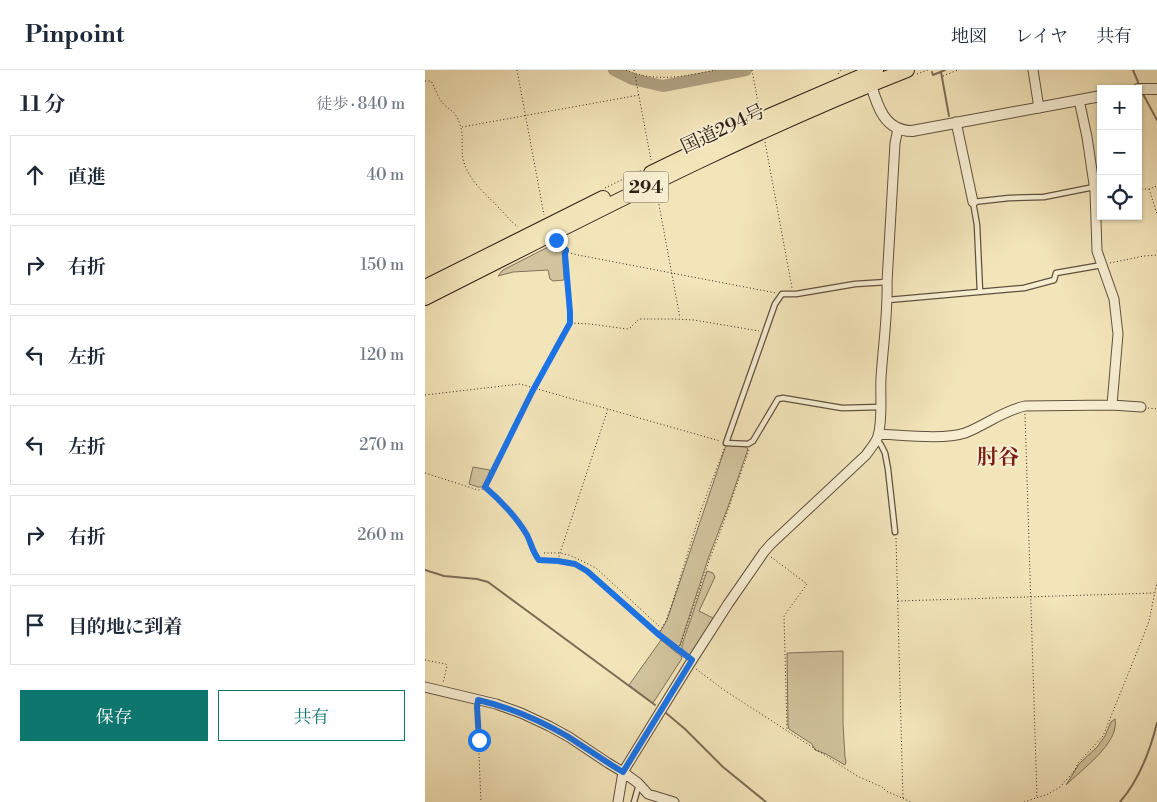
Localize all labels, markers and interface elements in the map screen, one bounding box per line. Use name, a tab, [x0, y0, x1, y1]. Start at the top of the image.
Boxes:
text: Pinpoint	[25, 20, 124, 50]
text: 地図	[951, 25, 987, 48]
text: レイヤ	[1015, 25, 1068, 48]
text: 共有	[1096, 25, 1132, 48]
map controls	[1097, 85, 1142, 220]
button: +	[1097, 85, 1142, 130]
text: 11 分	[20, 92, 65, 118]
text: 徒歩 · 840 m	[316, 94, 405, 114]
street label: 国道294号	[677, 99, 769, 159]
button: −	[1097, 130, 1142, 175]
icon: ahead	[21, 161, 49, 189]
text: 直進	[68, 165, 106, 189]
text: 40 m	[367, 165, 404, 185]
road number: 294	[623, 171, 669, 202]
button: locate	[1097, 175, 1142, 220]
route end	[545, 229, 568, 252]
icon: right	[21, 251, 49, 279]
text: 右折	[68, 255, 106, 279]
text: 150 m	[360, 255, 404, 275]
icon: left	[21, 341, 49, 369]
text: 左折	[68, 345, 106, 369]
text: 120 m	[360, 345, 404, 365]
icon: left	[21, 431, 49, 459]
text: 左折	[68, 435, 106, 459]
text: 270 m	[359, 435, 404, 455]
district label: 肘谷	[977, 445, 1019, 471]
icon: right	[21, 521, 49, 549]
text: 右折	[68, 525, 106, 549]
text: 260 m	[357, 525, 404, 545]
icon: arrive	[21, 611, 49, 639]
text: 目的地に到着	[68, 615, 182, 639]
button: 保存	[20, 690, 208, 741]
button: 共有	[218, 690, 405, 741]
route start	[468, 729, 491, 752]

